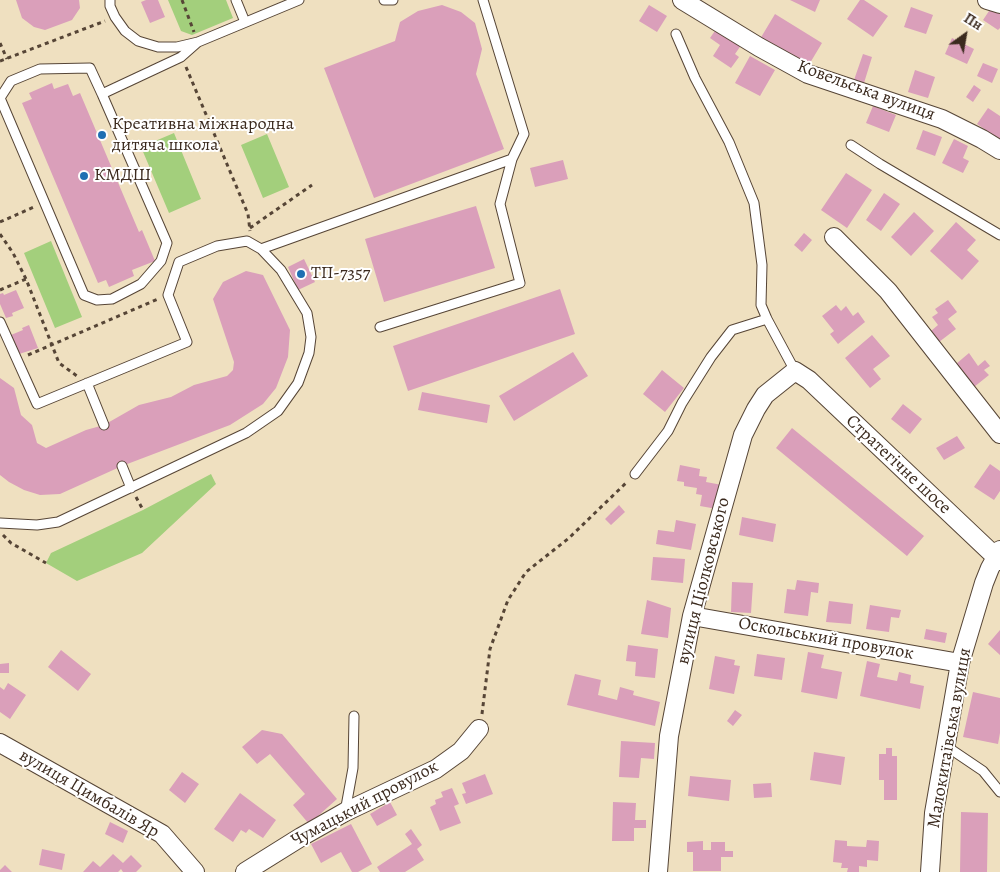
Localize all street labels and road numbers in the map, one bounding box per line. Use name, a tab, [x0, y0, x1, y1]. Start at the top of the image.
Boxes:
street label: Ковельська вулиця	[794, 56, 938, 126]
street label: Стратегічне шосе	[841, 411, 955, 519]
street label: вулиця Ціолковського	[673, 495, 735, 667]
street label: Оскольський провулок	[737, 613, 915, 665]
street label: Малокитаївська вулиця	[924, 646, 976, 830]
street label: вулиця Цимбалів Яр	[15, 745, 163, 843]
street label: Чумацький провулок	[288, 756, 442, 852]

